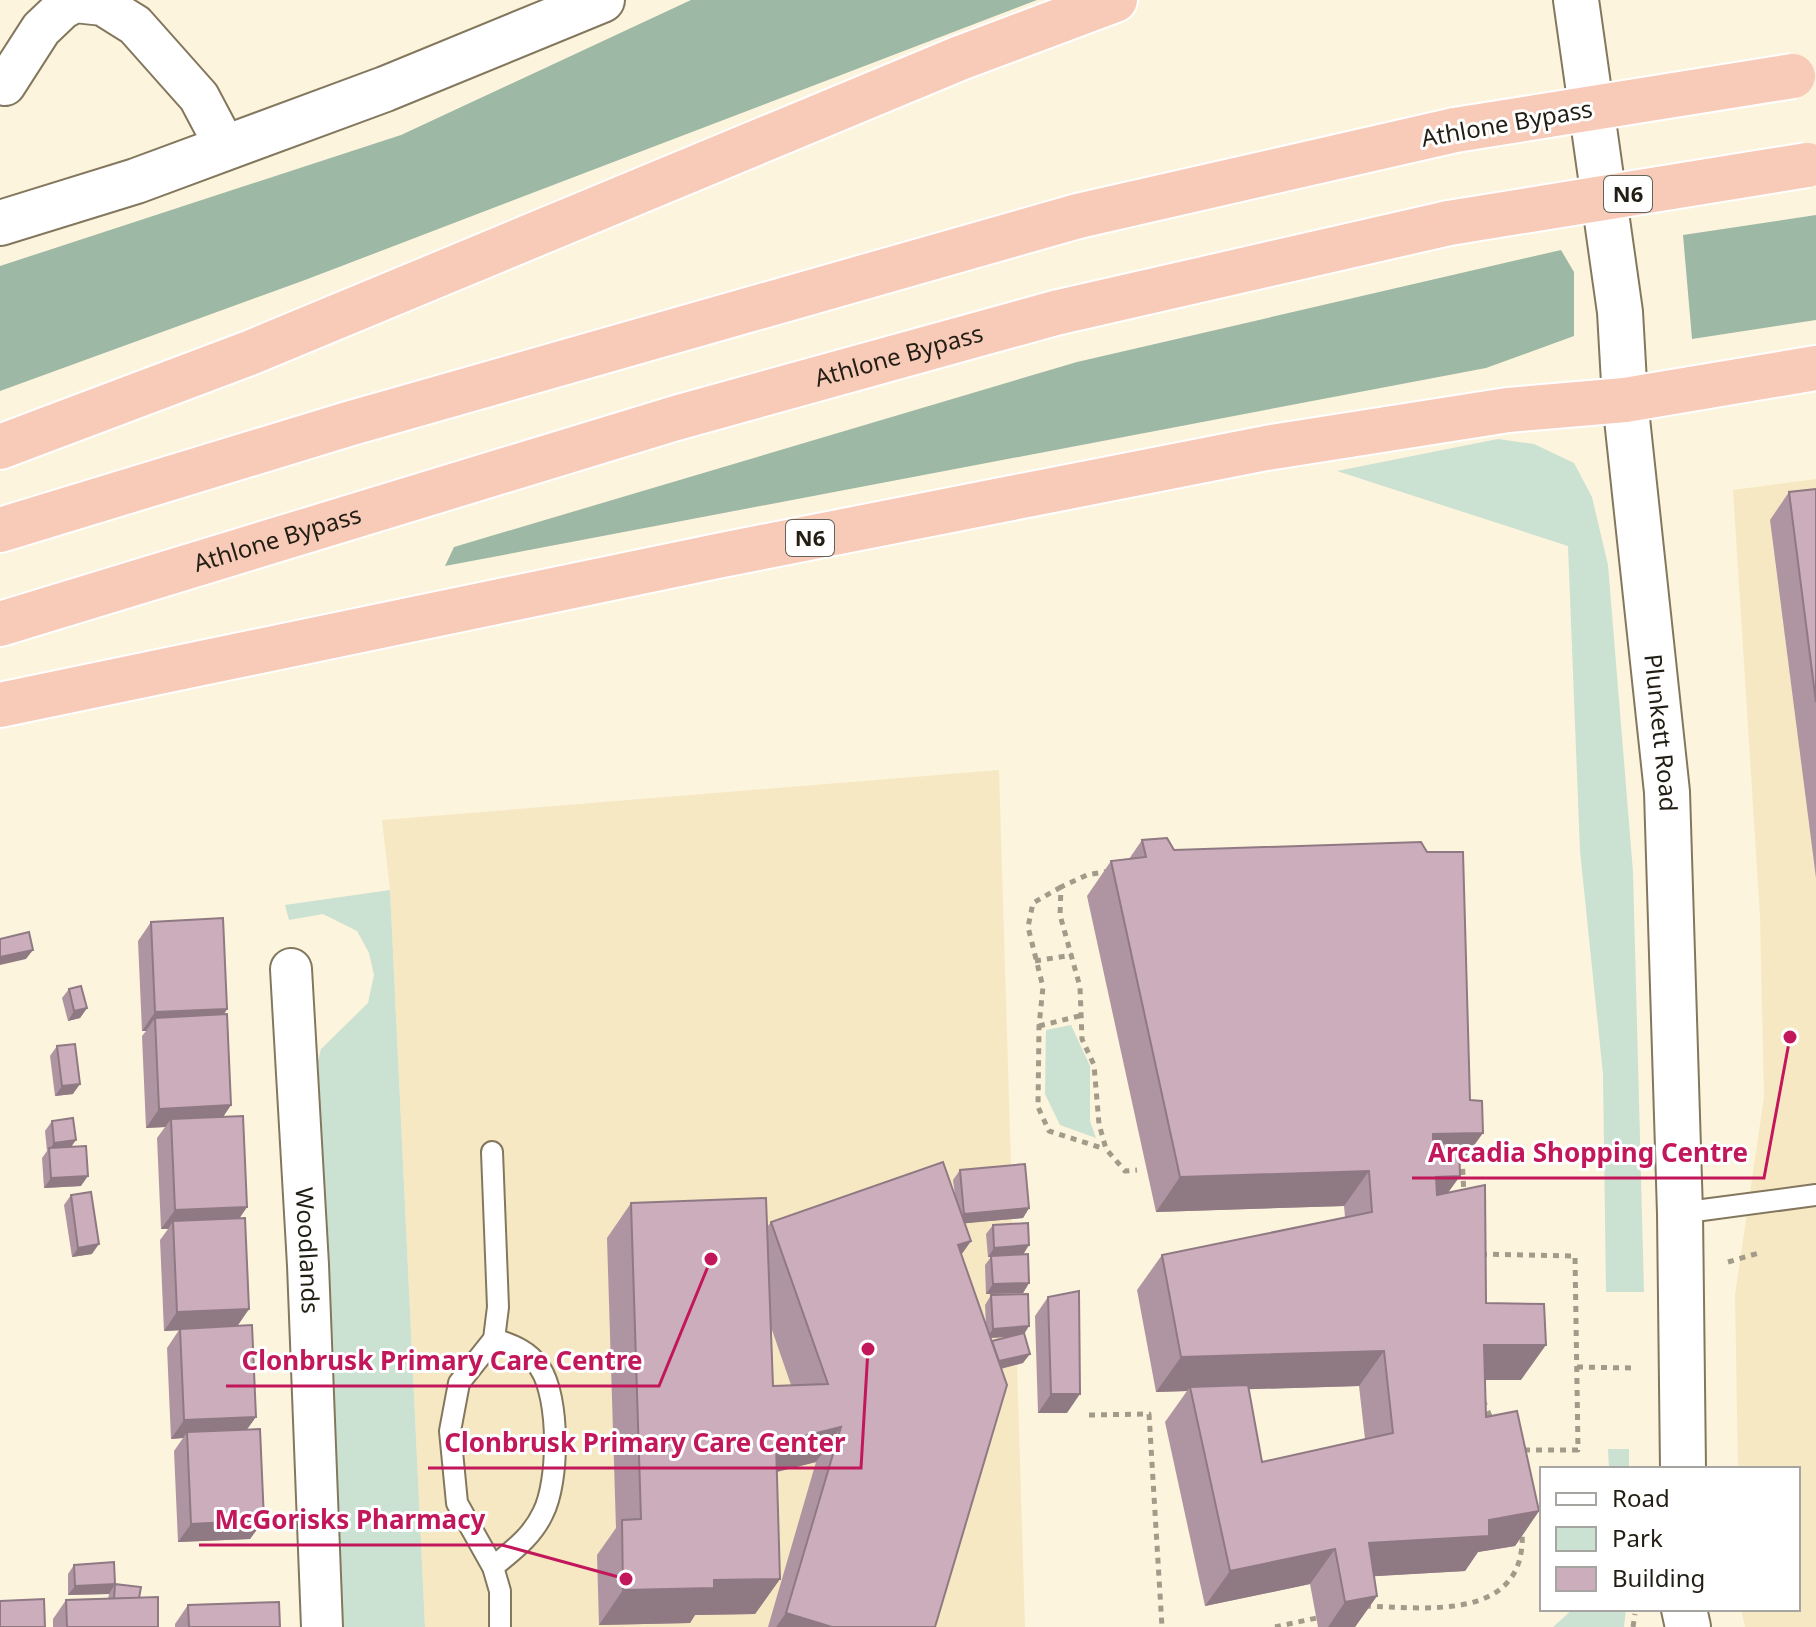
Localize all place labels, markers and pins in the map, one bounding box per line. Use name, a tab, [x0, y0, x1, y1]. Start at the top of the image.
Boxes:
callout: Arcadia Shopping Centre	[1412, 1128, 1764, 1178]
callout: Clonbrusk Primary Care Centre	[226, 1336, 659, 1386]
callout: Clonbrusk Primary Care Center	[428, 1418, 861, 1468]
callout: McGorisks Pharmacy	[199, 1495, 502, 1545]

